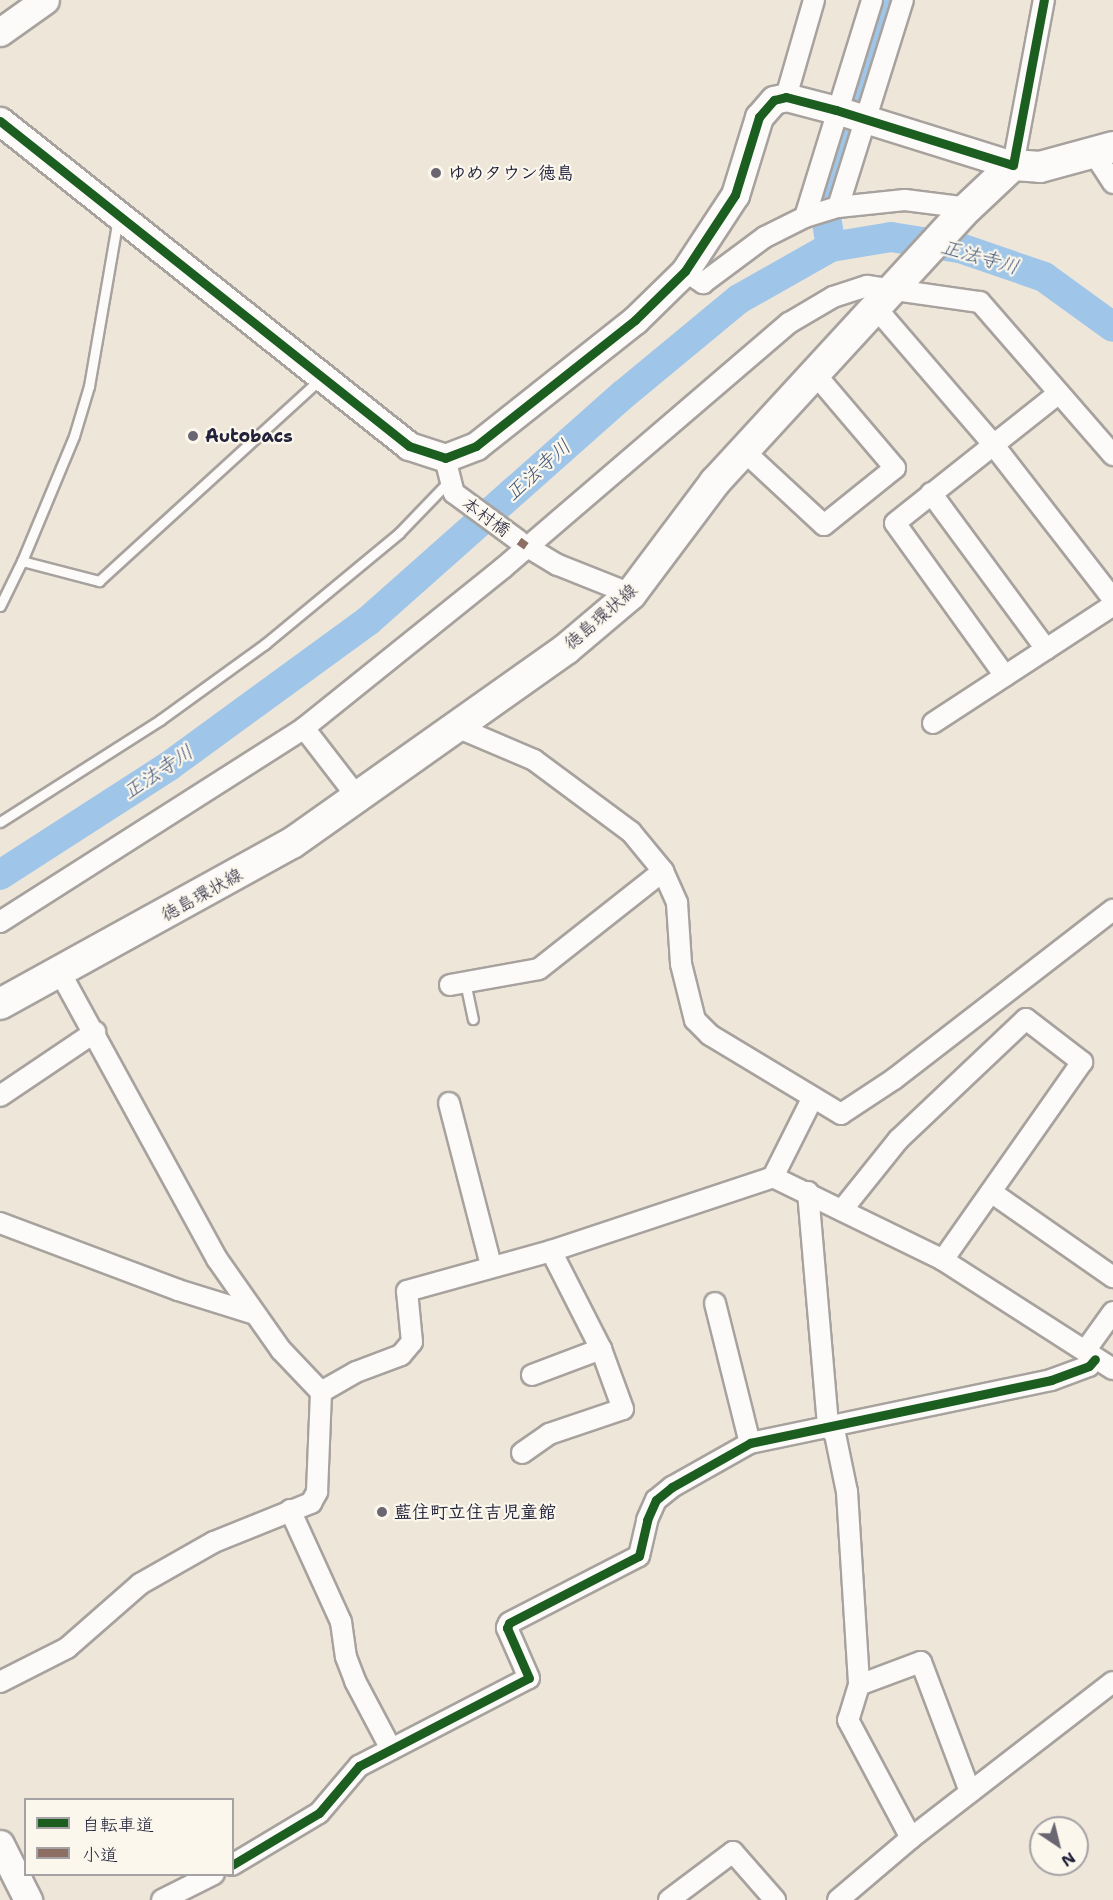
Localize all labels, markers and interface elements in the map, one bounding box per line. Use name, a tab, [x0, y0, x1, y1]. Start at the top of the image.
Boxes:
place label: ゆめタウン徳島	[448, 162, 574, 184]
marker: ゆめタウン徳島	[429, 166, 443, 180]
water label: 正法寺川	[938, 234, 1022, 280]
place label: Autobacs	[205, 425, 293, 447]
marker: Autobacs	[186, 429, 200, 443]
water label: 正法寺川	[500, 434, 576, 506]
street label: 本村橋	[458, 492, 514, 542]
street label: 徳島環状線	[560, 579, 642, 655]
water label: 正法寺川	[118, 740, 198, 804]
street label: 徳島環状線	[157, 864, 247, 926]
place label: 藍住町立住吉児童館	[394, 1501, 556, 1523]
marker: 藍住町立住吉児童館	[375, 1505, 389, 1519]
legend	[24, 1798, 234, 1876]
text: 自転車道	[82, 1813, 154, 1837]
north arrow	[1029, 1816, 1089, 1876]
text: 小道	[82, 1843, 118, 1867]
text: N	[1057, 1847, 1080, 1872]

